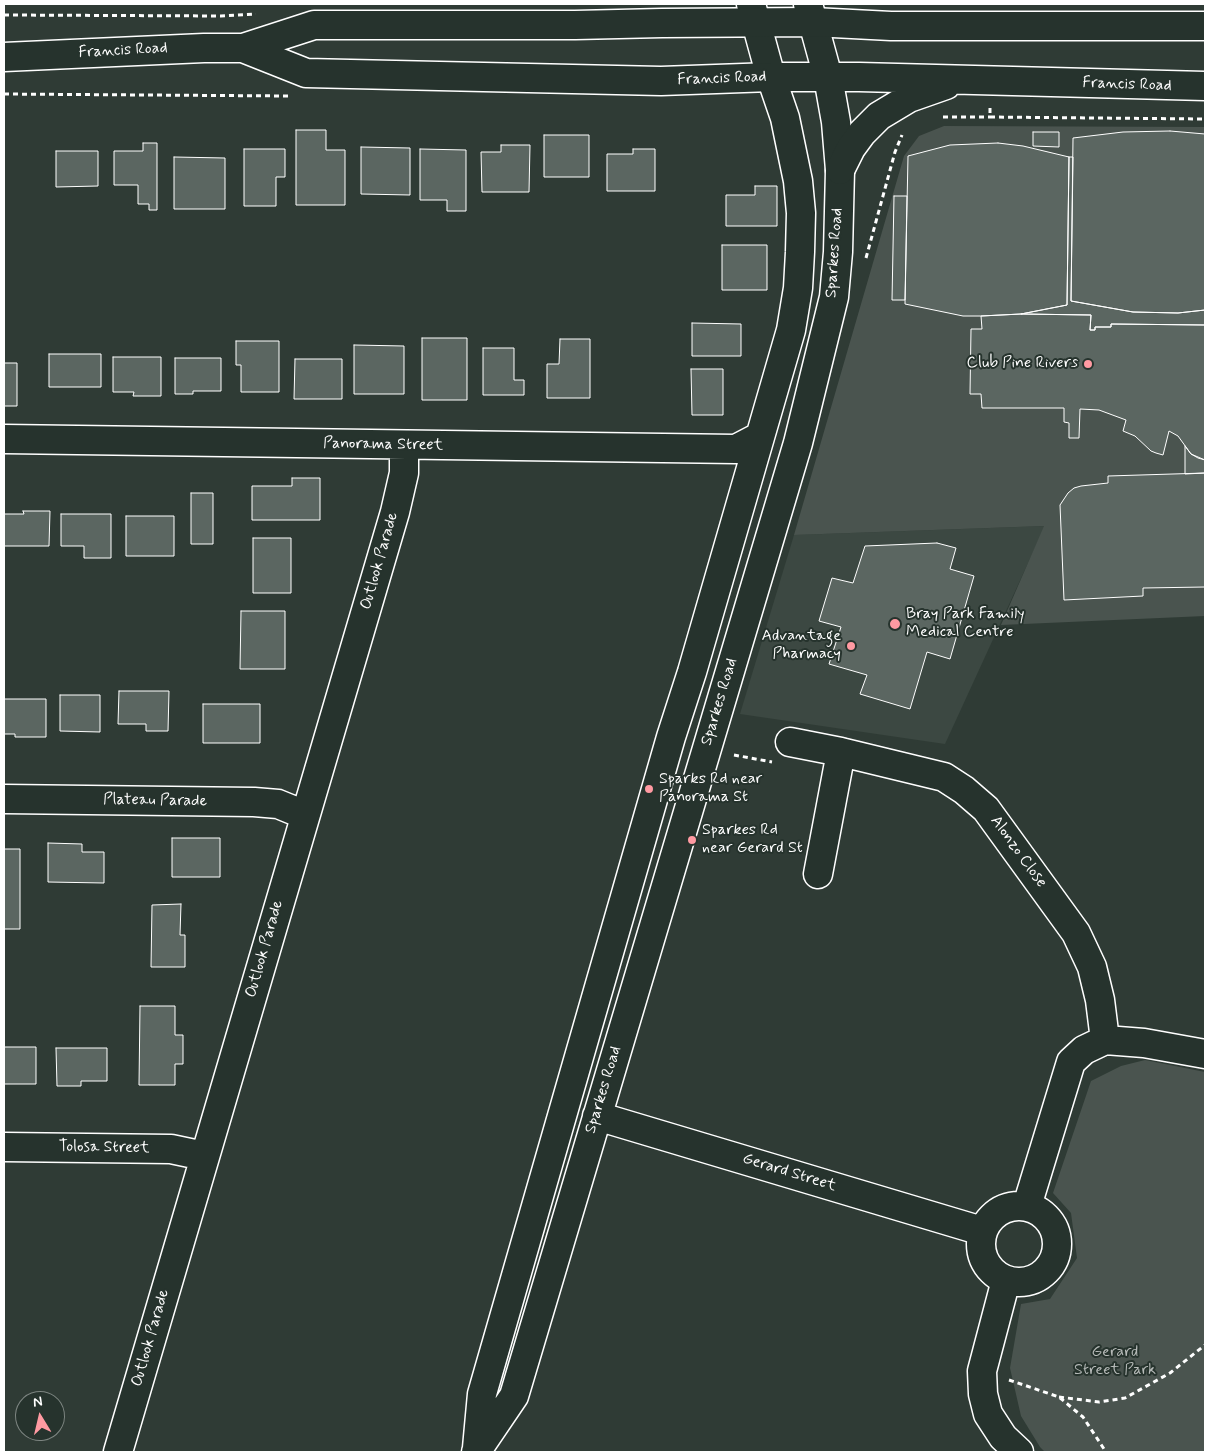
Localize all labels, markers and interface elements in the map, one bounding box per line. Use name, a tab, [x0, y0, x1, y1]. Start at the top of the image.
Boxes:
street label: Francis Road	[78, 39, 168, 63]
street label: Francis Road	[677, 68, 767, 90]
street label: Francis Road	[1082, 74, 1172, 96]
street label: Sparkes Road	[822, 207, 848, 299]
place label: Club Pine Rivers	[967, 354, 1078, 374]
marker: Club Pine Rivers	[1082, 358, 1094, 370]
street label: Panorama Street	[323, 434, 443, 456]
street label: Outlook Parade	[357, 510, 403, 612]
place label: Bray Park Family Medical Centre	[906, 605, 1025, 643]
marker: Bray Park Family Medical Centre	[888, 617, 902, 631]
place label: Advantage Pharmacy	[762, 627, 841, 665]
marker: Advantage Pharmacy	[845, 640, 857, 652]
street label: Sparkes Road	[698, 656, 742, 748]
place label: Sparks Rd near Panorama St	[659, 770, 762, 808]
marker: Sparks Rd near Panorama St	[643, 783, 655, 795]
street label: Plateau Parade	[103, 790, 207, 812]
street label: Alonzo Close	[985, 812, 1051, 892]
place label: Sparkes Rd near Gerard St	[702, 821, 803, 859]
marker: Sparkes Rd near Gerard St	[686, 834, 698, 846]
street label: Outlook Parade	[242, 898, 288, 1000]
street label: Sparkes Road	[582, 1044, 626, 1136]
street label: Tolosa Street	[58, 1138, 150, 1158]
street label: Gerard Street	[740, 1150, 838, 1196]
street label: Outlook Parade	[128, 1287, 174, 1389]
park label: Gerard Street Park	[1074, 1343, 1156, 1381]
north arrow	[15, 1391, 65, 1441]
text: N	[32, 1393, 44, 1412]

